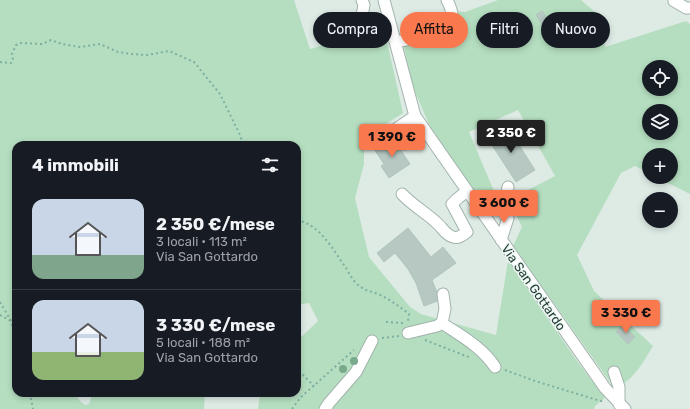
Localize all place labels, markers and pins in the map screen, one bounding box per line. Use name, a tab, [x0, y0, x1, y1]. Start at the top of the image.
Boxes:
pin: 2 350 €	[474, 120, 548, 154]
pin: 1 390 €	[355, 124, 429, 158]
pin: 3 600 €	[467, 190, 541, 224]
pin: 3 330 €	[589, 300, 663, 334]

